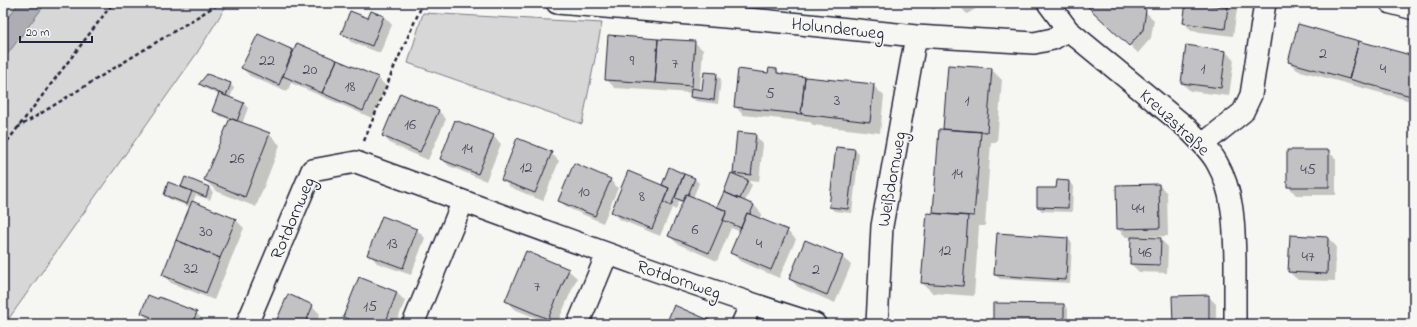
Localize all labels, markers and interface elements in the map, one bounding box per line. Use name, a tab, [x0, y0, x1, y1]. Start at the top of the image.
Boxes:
street label: Holunderweg	[790, 12, 885, 49]
scale bar	[20, 18, 92, 44]
text: 20 m	[26, 24, 49, 42]
house number: 2	[1319, 42, 1327, 66]
house number: 22	[259, 49, 275, 73]
house number: 9	[630, 49, 635, 73]
house number: 7	[672, 52, 679, 76]
house number: 1	[1200, 57, 1206, 81]
house number: 4	[1380, 57, 1387, 81]
house number: 20	[303, 58, 318, 82]
house number: 18	[344, 75, 356, 99]
house number: 5	[765, 82, 775, 106]
street label: Kreuzstraße	[1133, 84, 1215, 164]
house number: 3	[834, 89, 840, 113]
house number: 1	[964, 89, 970, 113]
house number: 16	[404, 113, 416, 137]
street label: Weißdornweg	[872, 130, 915, 229]
house number: 14	[461, 137, 473, 161]
house number: 26	[230, 147, 245, 171]
house number: 12	[519, 156, 533, 180]
house number: 45	[1300, 158, 1316, 182]
house number: 14	[951, 162, 963, 186]
street label: Rotdornweg	[265, 174, 324, 264]
house number: 10	[578, 180, 590, 204]
house number: 8	[639, 185, 645, 209]
house number: 44	[1131, 197, 1145, 221]
house number: 6	[691, 218, 699, 242]
house number: 30	[199, 220, 213, 244]
house number: 13	[386, 232, 398, 256]
house number: 4	[756, 232, 763, 256]
house number: 12	[938, 239, 952, 263]
house number: 46	[1138, 241, 1152, 265]
house number: 47	[1301, 245, 1315, 269]
street label: Rotdornweg	[633, 254, 724, 308]
house number: 32	[184, 257, 198, 281]
house number: 2	[812, 258, 820, 282]
house number: 7	[534, 275, 541, 299]
house number: 15	[363, 295, 377, 319]

